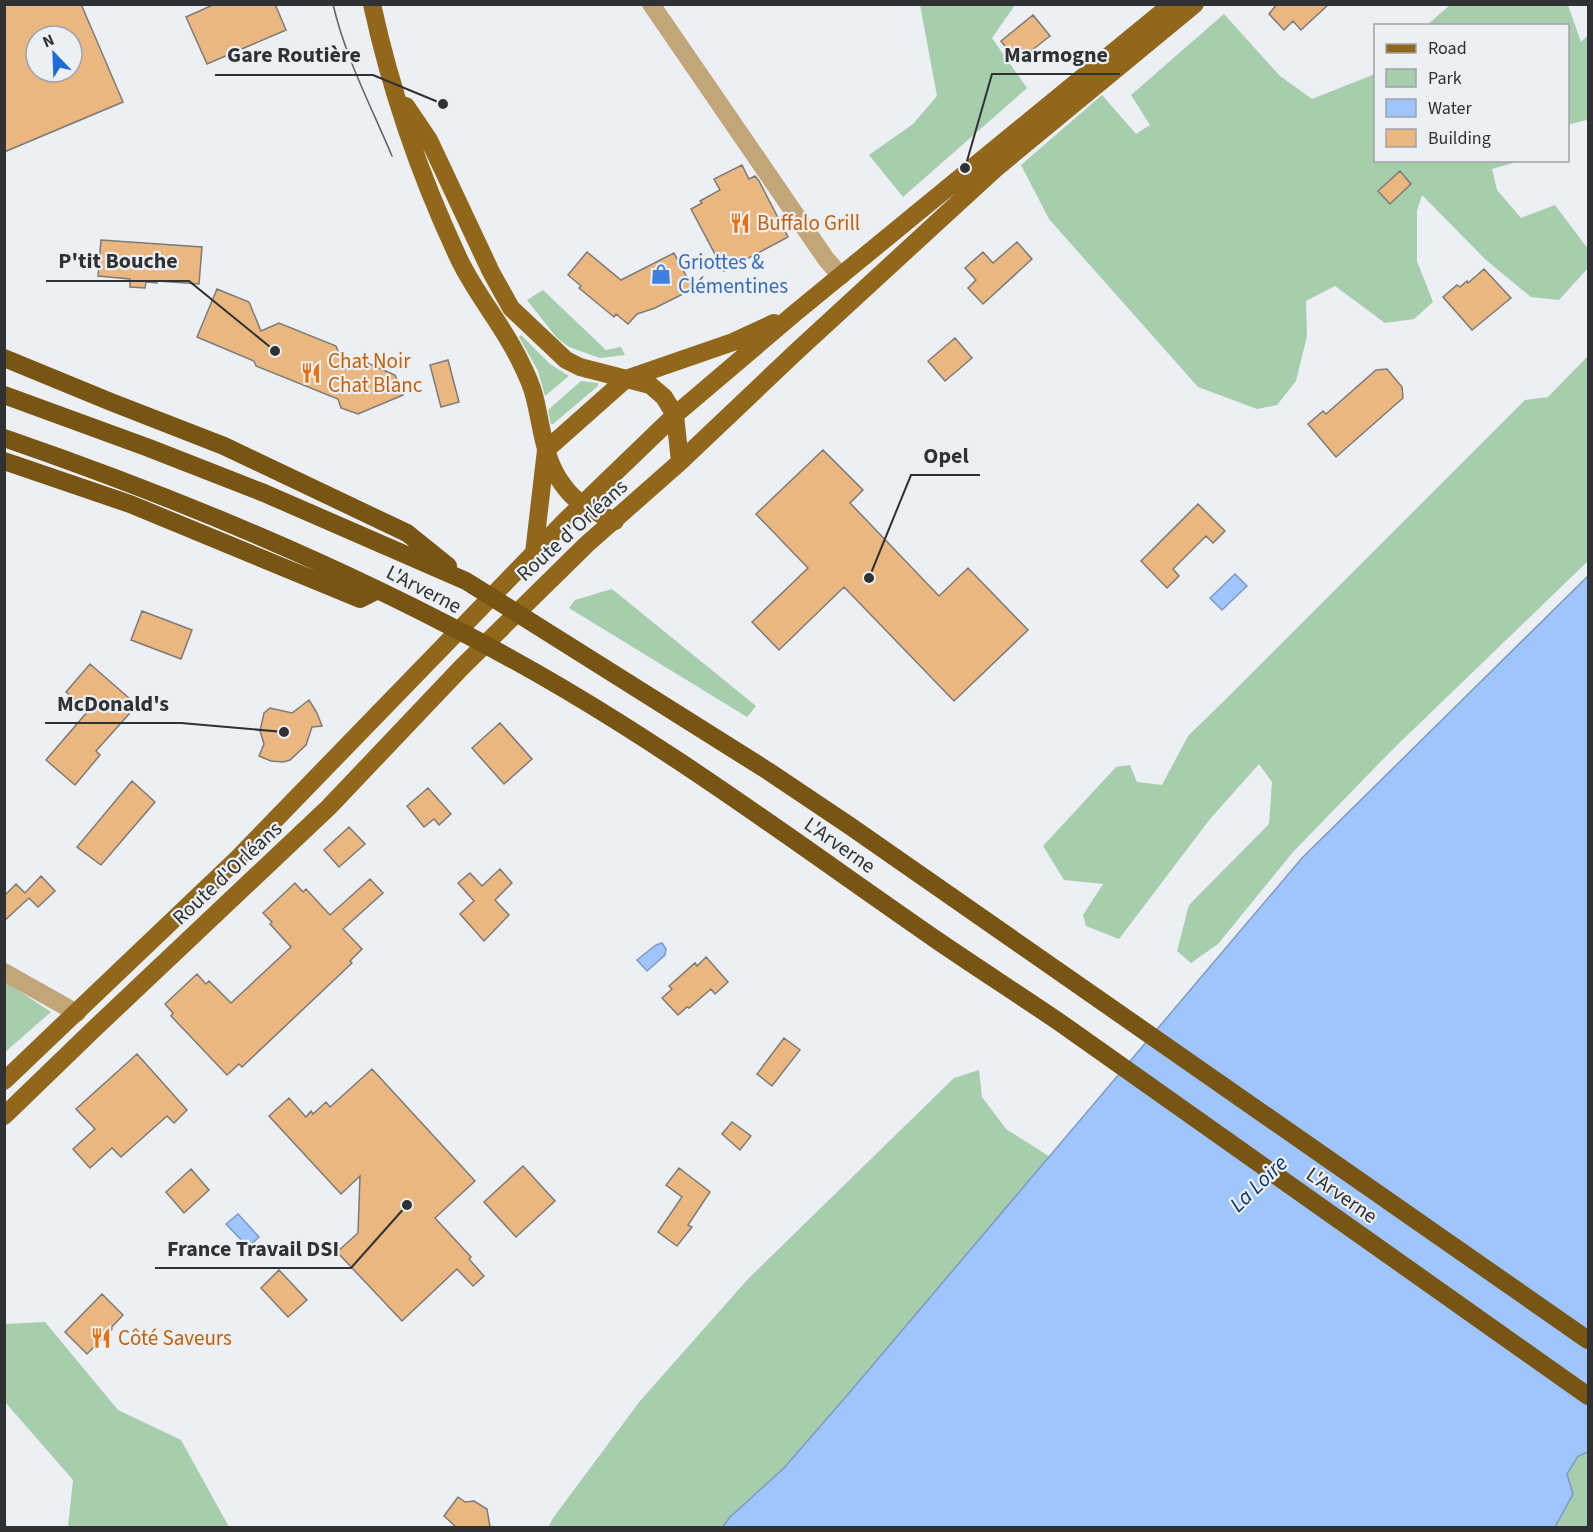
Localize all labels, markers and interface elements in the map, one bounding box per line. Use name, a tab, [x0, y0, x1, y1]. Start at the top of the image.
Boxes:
north arrow	[24, 24, 84, 84]
legend	[1374, 24, 1569, 162]
text: N	[39, 29, 58, 53]
callout: Marmogne	[992, 34, 1120, 74]
callout: Gare Routière	[215, 35, 373, 75]
text: Road	[1428, 36, 1467, 61]
text: Gare Routière	[227, 39, 361, 71]
text: Marmogne	[1004, 39, 1108, 71]
text: Park	[1428, 66, 1462, 91]
text: Water	[1428, 96, 1472, 121]
text: Building	[1428, 126, 1491, 151]
place label: Buffalo Grill	[757, 208, 860, 238]
restaurant icon: Buffalo Grill	[728, 211, 752, 235]
callout: P'tit Bouche	[46, 241, 189, 281]
text: P'tit Bouche	[58, 245, 178, 277]
place label: Griottes & Clémentines	[678, 247, 788, 301]
shop icon: Griottes & Clémentines	[649, 262, 673, 286]
place label: Chat Noir Chat Blanc	[328, 346, 423, 400]
restaurant icon: Chat Noir Chat Blanc	[299, 361, 323, 385]
callout: Opel	[911, 435, 980, 475]
text: Opel	[923, 440, 969, 472]
street label: Route d'Orléans	[510, 472, 634, 588]
street label: L'Arverne	[381, 557, 467, 621]
callout: McDonald's	[45, 683, 181, 723]
text: McDonald's	[57, 688, 169, 720]
street label: L'Arverne	[798, 809, 882, 881]
street label: Route d'Orléans	[165, 814, 289, 932]
water label: La Loire	[1222, 1148, 1295, 1220]
street label: L'Arverne	[1300, 1159, 1384, 1231]
callout: France Travail DSI	[155, 1228, 351, 1268]
text: France Travail DSI	[167, 1233, 339, 1265]
place label: Côté Saveurs	[118, 1323, 232, 1353]
restaurant icon: Côté Saveurs	[89, 1326, 113, 1350]

